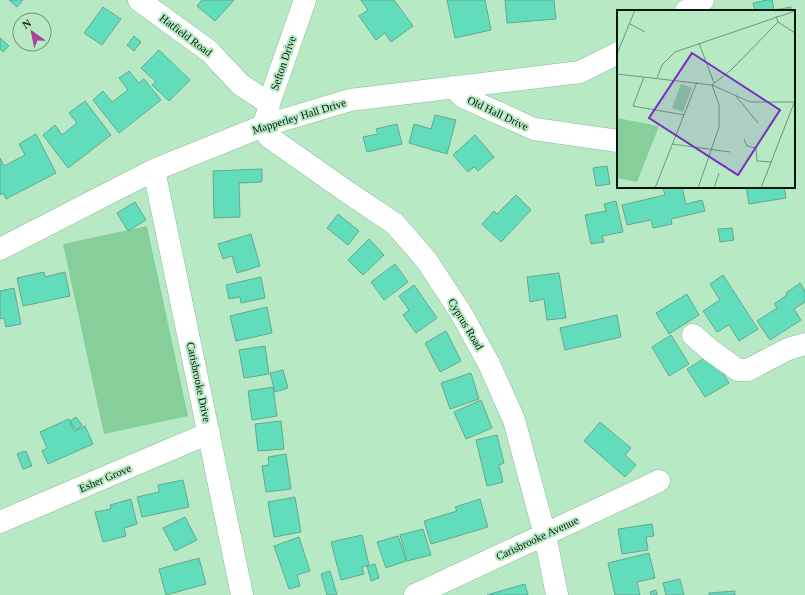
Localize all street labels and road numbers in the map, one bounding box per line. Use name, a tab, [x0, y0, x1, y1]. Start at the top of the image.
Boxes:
street label: Hatfield Road	[158, 12, 215, 59]
street label: Sefton Drive	[268, 34, 298, 92]
street label: Old Hall Drive	[466, 94, 531, 132]
street label: Mapperley Hall Drive	[251, 96, 347, 136]
street label: Cyprus Road	[446, 296, 486, 352]
street label: Carisbrooke Drive	[185, 341, 213, 423]
street label: Esher Grove	[77, 462, 133, 494]
street label: Carisbrooke Avenue	[494, 514, 580, 562]

